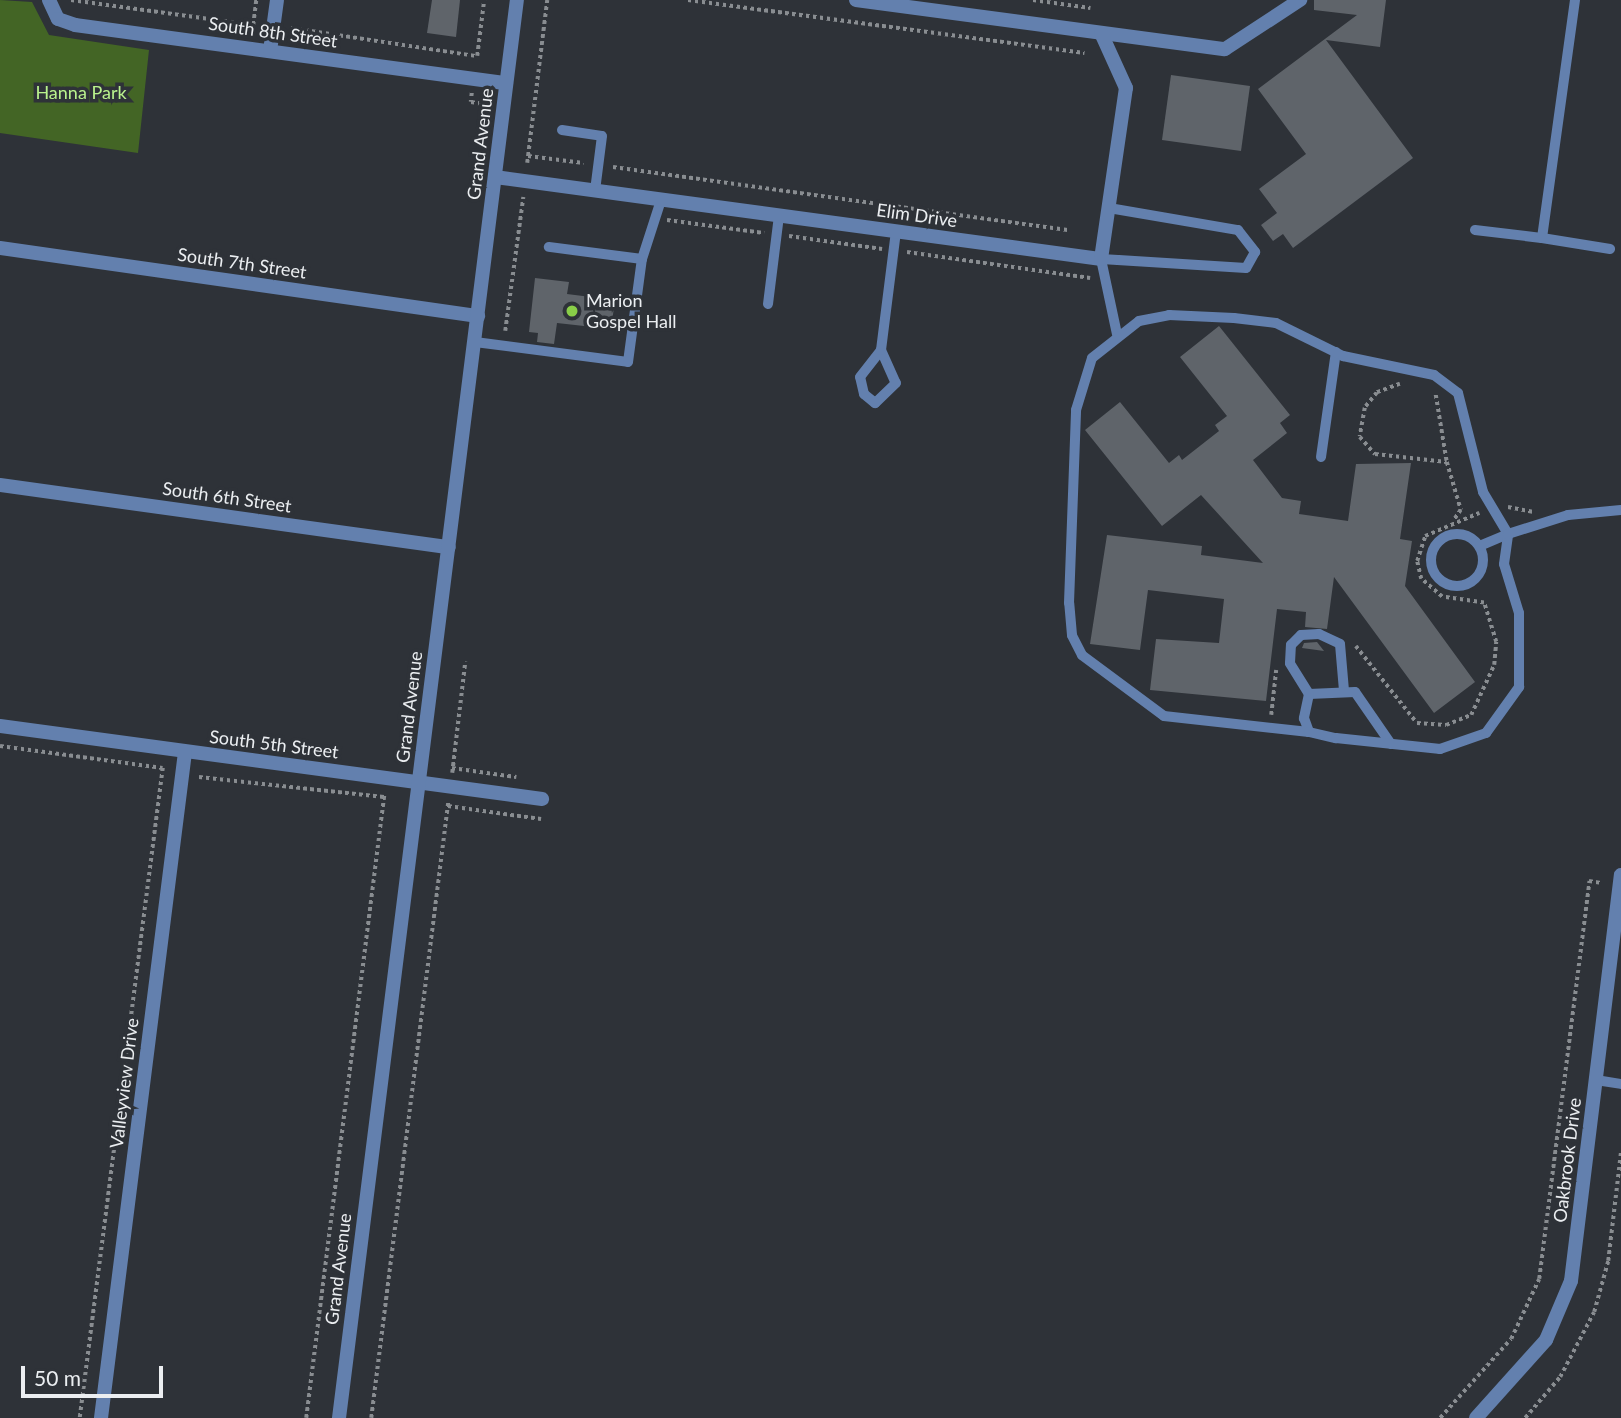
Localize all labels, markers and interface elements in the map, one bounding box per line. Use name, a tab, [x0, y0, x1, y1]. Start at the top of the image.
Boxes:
street label: South 8th Street	[207, 12, 339, 52]
park label: Hanna Park	[35, 81, 127, 103]
street label: Grand Avenue	[462, 87, 498, 201]
street label: Elim Drive	[875, 199, 959, 231]
street label: South 7th Street	[176, 243, 308, 283]
place label: Marion Gospel Hall	[586, 290, 676, 332]
marker: Marion Gospel Hall	[564, 303, 580, 319]
street label: South 6th Street	[161, 477, 293, 517]
street label: Grand Avenue	[391, 650, 427, 764]
street label: South 5th Street	[208, 725, 340, 763]
street label: Valleyview Drive	[105, 1016, 143, 1150]
street label: Oakbrook Drive	[1549, 1096, 1585, 1224]
street label: Grand Avenue	[320, 1212, 356, 1326]
scale bar	[24, 1352, 166, 1396]
text: 50 m	[34, 1365, 81, 1390]

